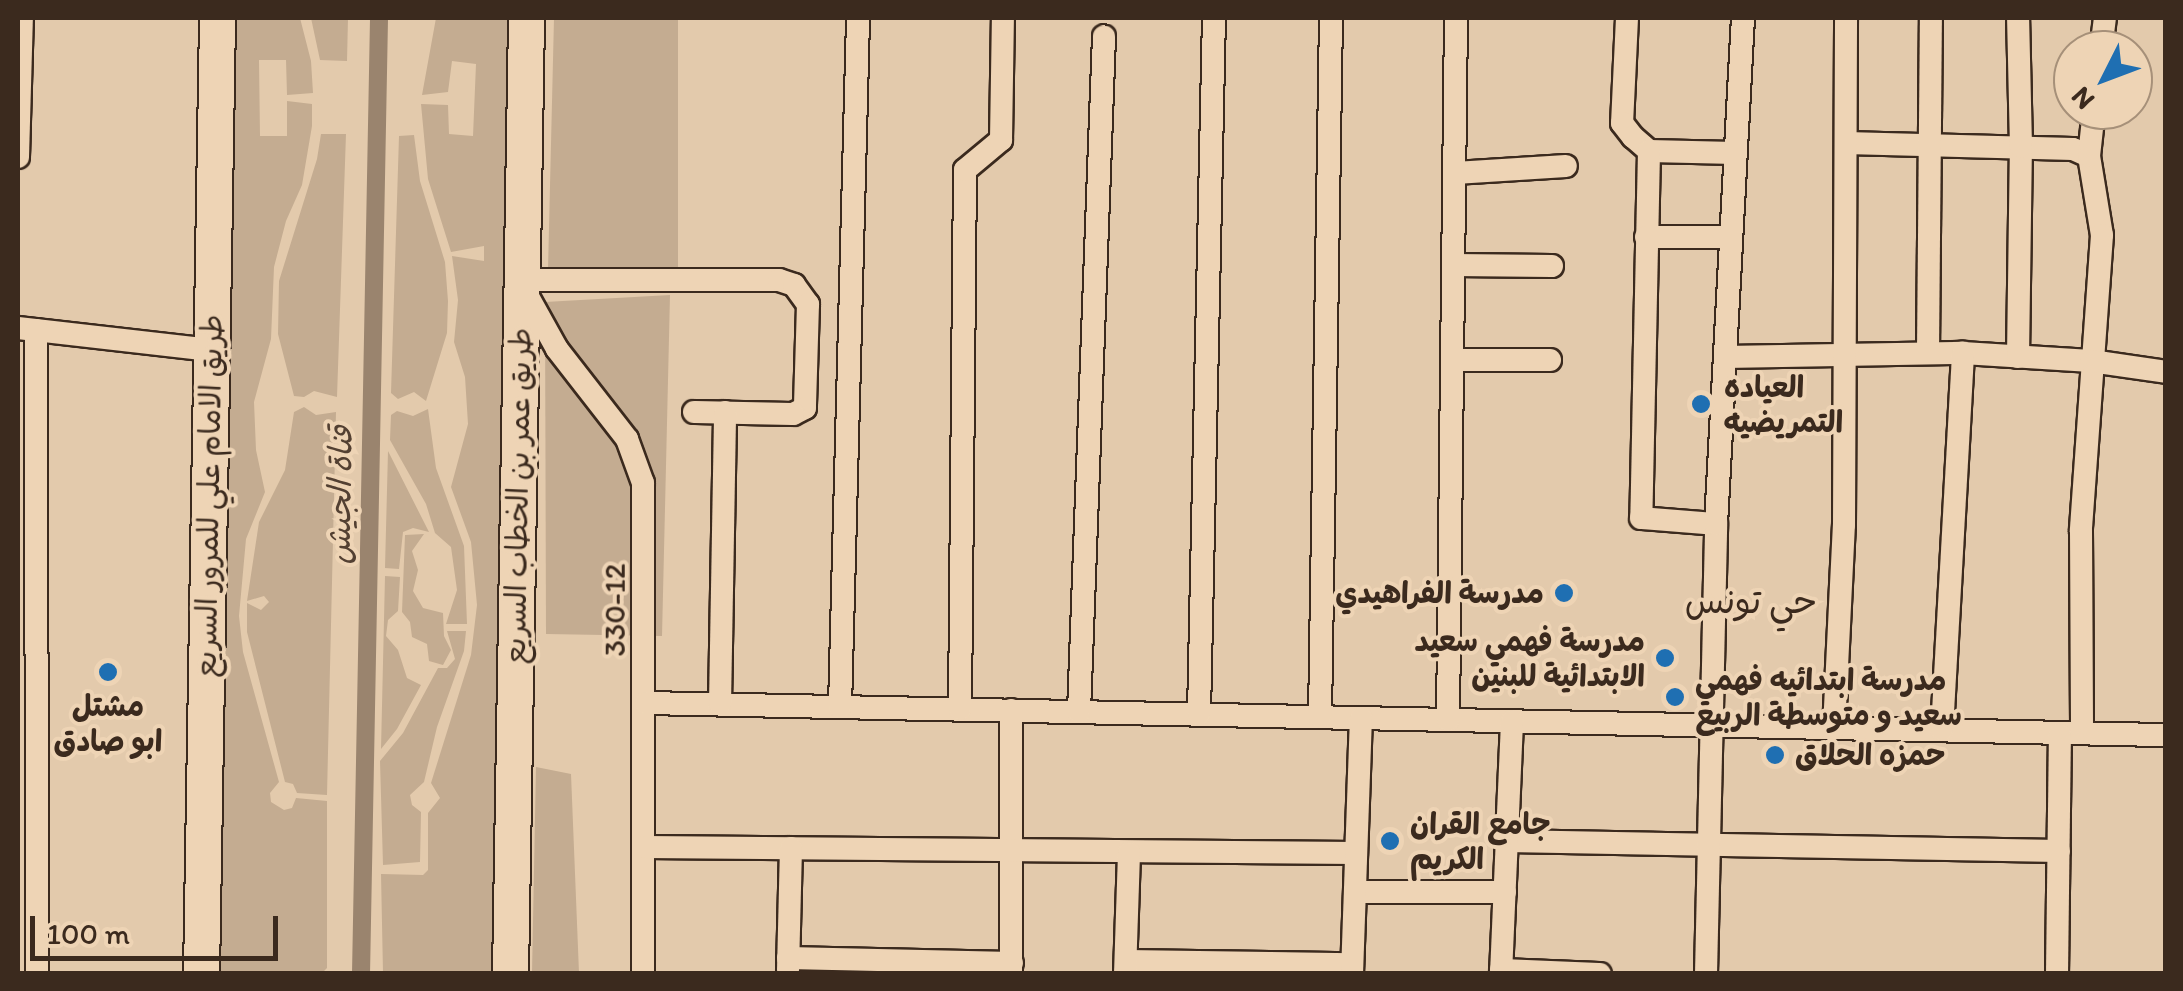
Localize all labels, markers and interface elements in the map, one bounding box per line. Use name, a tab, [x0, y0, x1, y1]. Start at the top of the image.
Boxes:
north arrow	[2053, 30, 2153, 130]
text: N	[2063, 80, 2101, 117]
street label: طريق الامام علي للمرور السريع	[188, 314, 230, 678]
street label: طريق عمر بن الخطاب السريع	[497, 327, 539, 665]
place label: العياده التمريضيه	[1724, 369, 1843, 440]
marker: العياده التمريضيه	[1688, 391, 1714, 417]
water label: قناة الجيش	[320, 425, 360, 565]
street label: 330-12	[597, 564, 633, 656]
place label: مدرسة الفراهيدي	[1335, 575, 1544, 611]
district label: حي تونس	[1685, 580, 1817, 622]
marker: مدرسة الفراهيدي	[1553, 582, 1575, 604]
place label: مدرسة فهمي سعيد الابتدائية للبنين	[1415, 623, 1645, 694]
marker: مدرسة فهمي سعيد الابتدائية للبنين	[1654, 647, 1676, 669]
marker: مشتل ابو صادق	[97, 661, 119, 683]
place label: مدرسة ابتدائيه فهمي سعيد و متوسطة الربيع	[1695, 662, 1962, 732]
marker: مدرسة ابتدائيه فهمي سعيد و متوسطة الربيع	[1664, 686, 1686, 708]
place label: مشتل ابو صادق	[54, 688, 162, 758]
place label: حمزه الحلاق	[1795, 737, 1946, 773]
marker: حمزه الحلاق	[1764, 744, 1786, 766]
place label: جامع القران الكريم	[1410, 806, 1551, 876]
marker: جامع القران الكريم	[1379, 830, 1401, 852]
scale bar	[35, 896, 282, 958]
text: 100 m	[47, 915, 130, 952]

